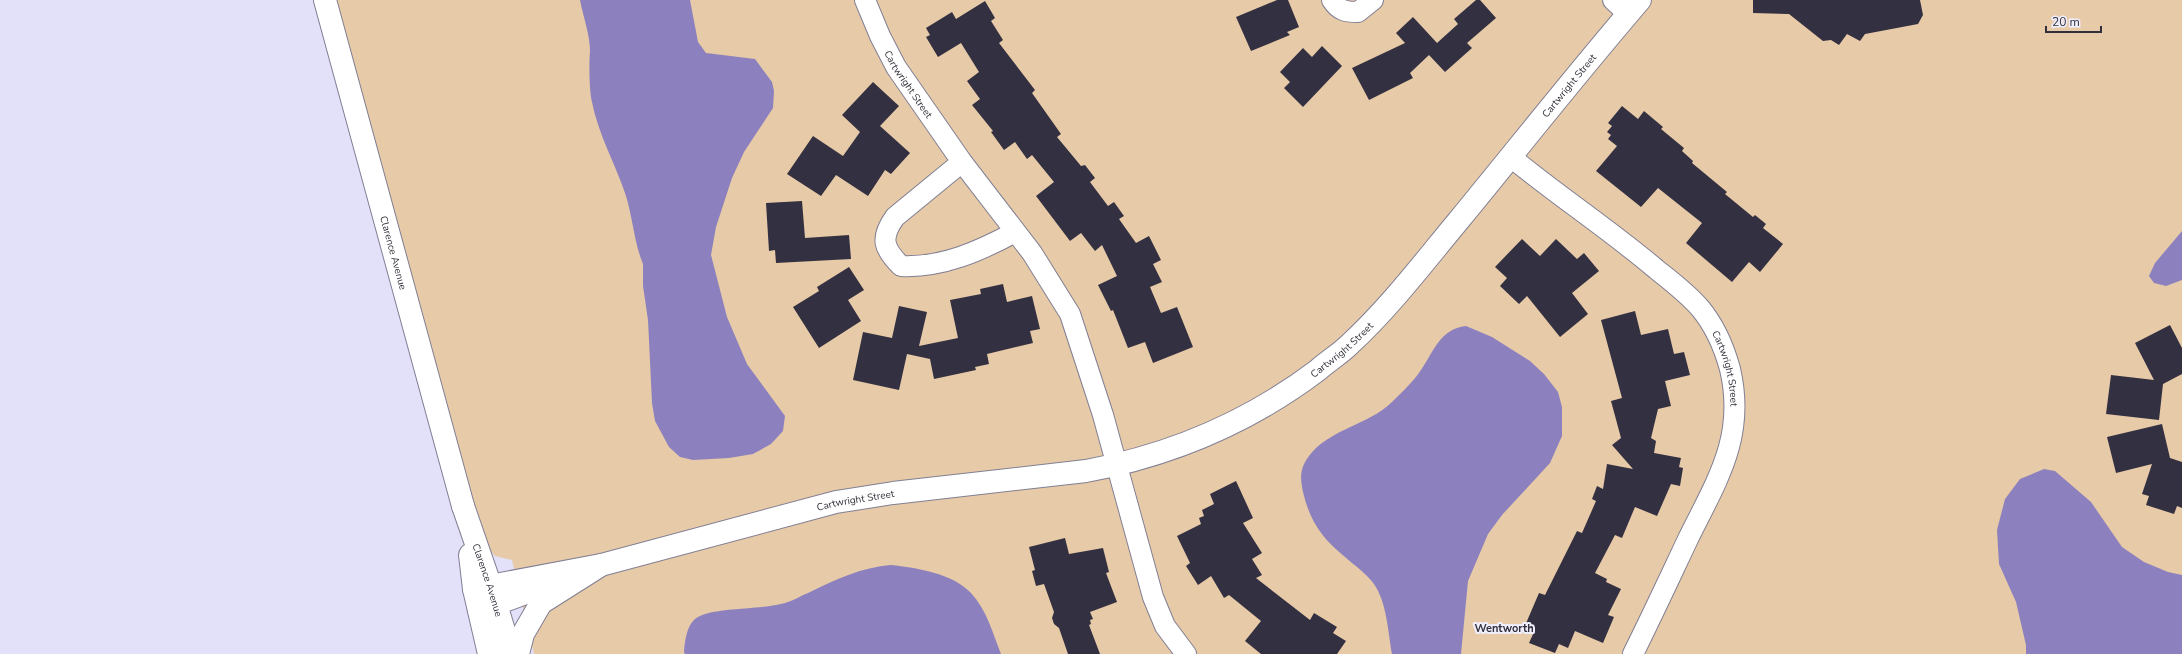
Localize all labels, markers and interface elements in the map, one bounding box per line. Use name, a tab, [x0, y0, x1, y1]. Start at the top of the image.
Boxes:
scale bar	[2046, 8, 2101, 34]
text: 20 m	[2052, 14, 2080, 30]
street label: Cartwright Street	[881, 48, 936, 122]
street label: Cartwright Street	[1539, 51, 1600, 121]
street label: Clarence Avenue	[376, 214, 410, 292]
street label: Cartwright Street	[1308, 319, 1377, 381]
street label: Cartwright Street	[1708, 328, 1741, 407]
street label: Cartwright Street	[815, 487, 896, 515]
street label: Clarence Avenue	[469, 542, 505, 618]
district label: Wentworth	[1474, 621, 1534, 636]

